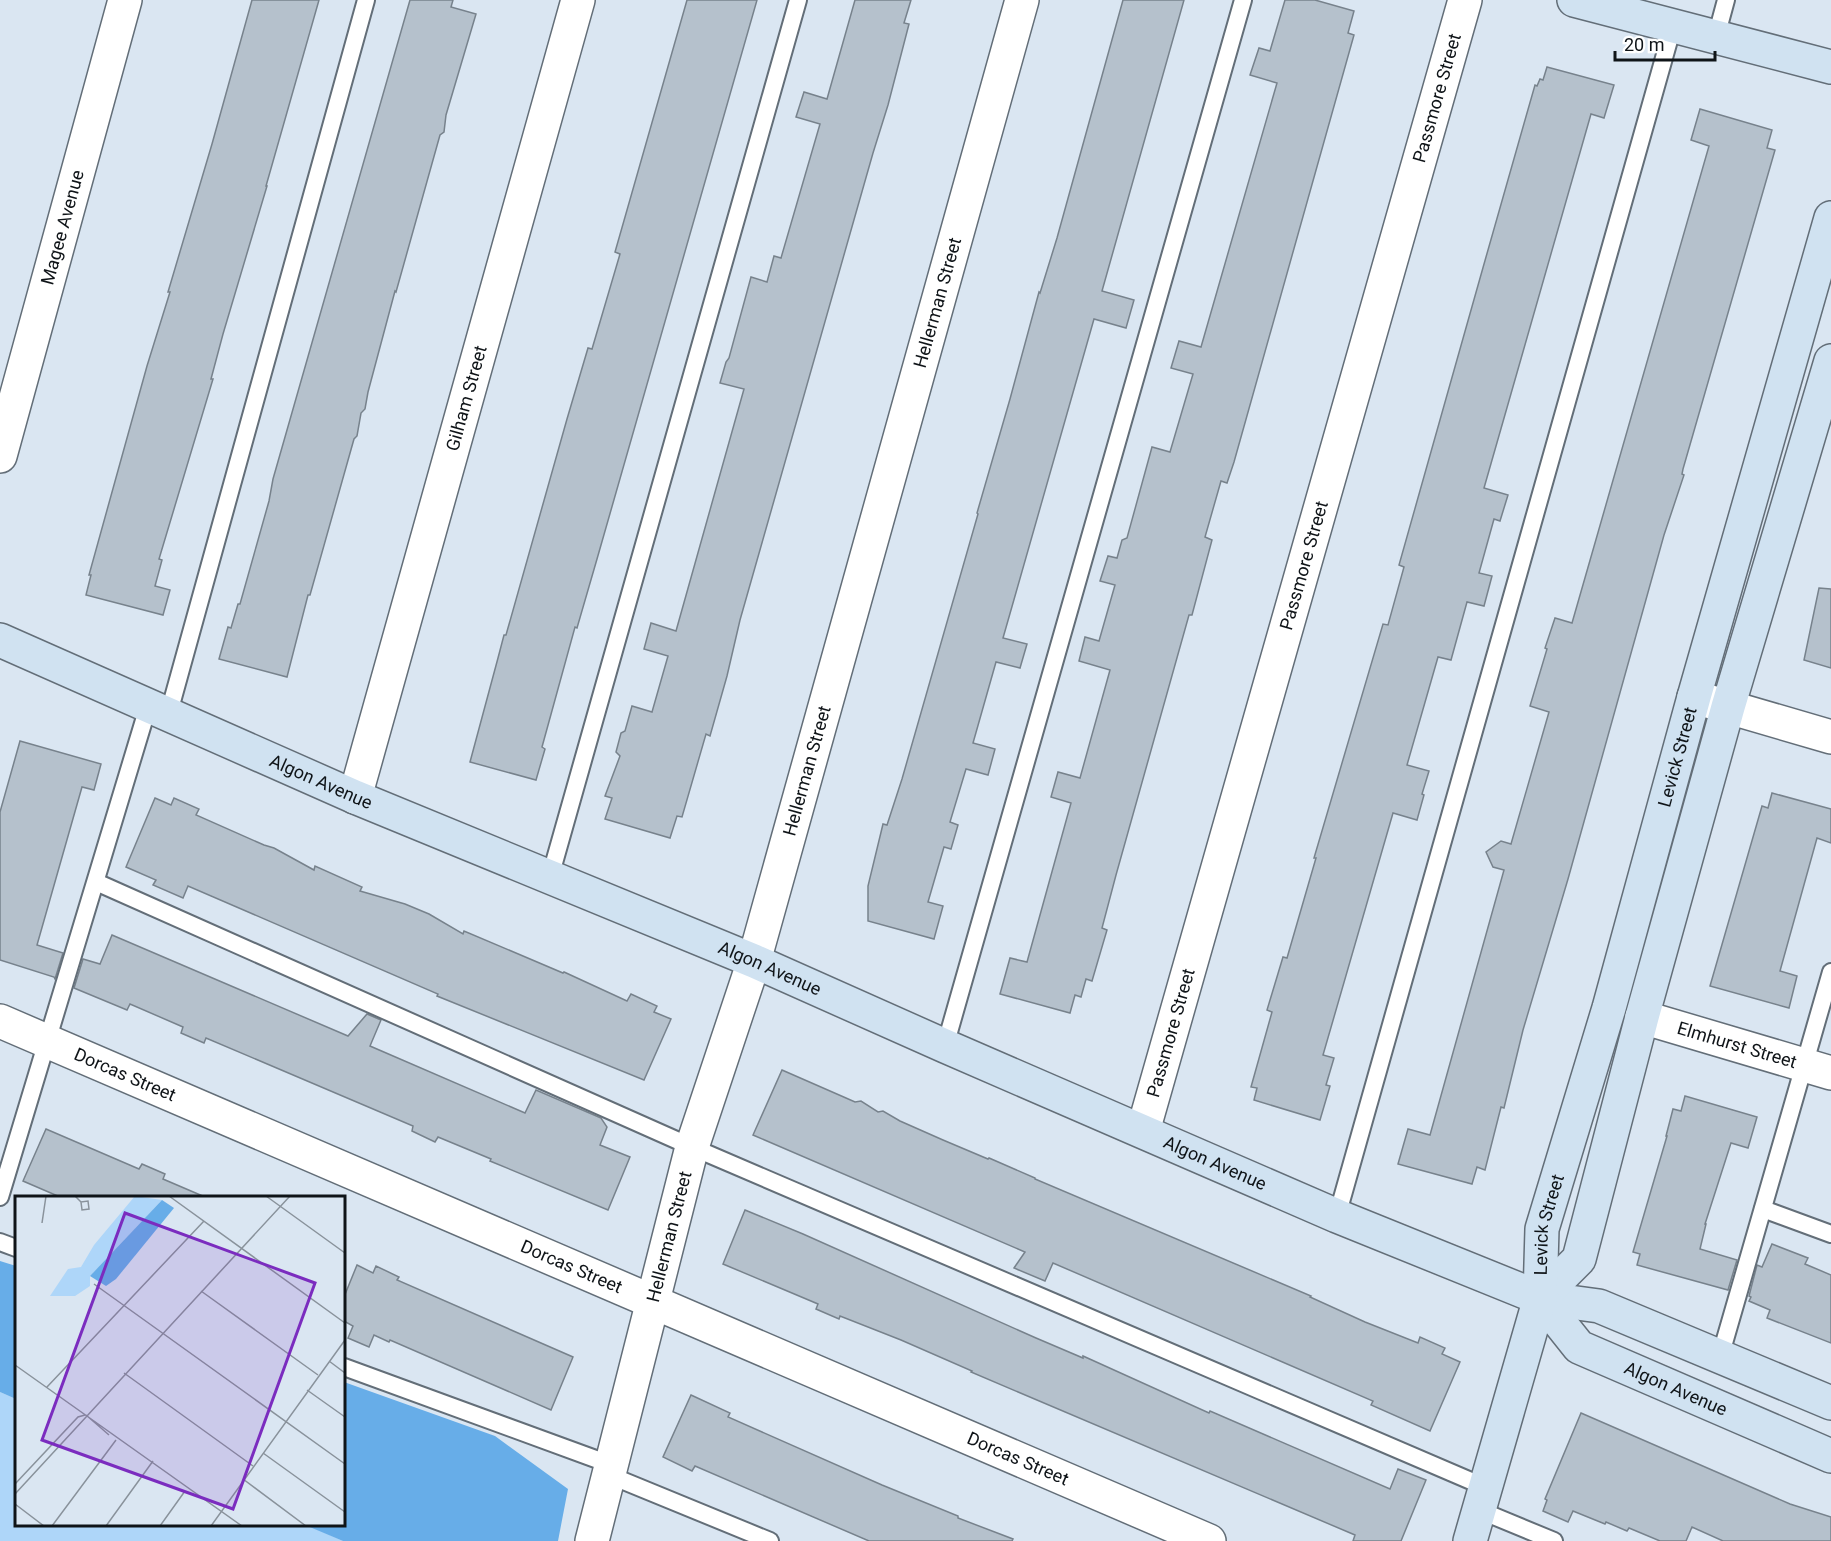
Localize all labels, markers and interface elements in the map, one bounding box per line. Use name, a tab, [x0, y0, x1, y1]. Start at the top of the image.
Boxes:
scale bar	[1615, 24, 1716, 62]
street label: Passmore Street	[1408, 31, 1465, 165]
text: 20 m	[1624, 34, 1664, 55]
street label: Magee Avenue	[36, 168, 88, 287]
street label: Hellerman Street	[909, 235, 965, 370]
street label: Gilham Street	[441, 343, 491, 453]
street label: Passmore Street	[1275, 498, 1332, 632]
street label: Hellerman Street	[778, 703, 835, 838]
street label: Levick Street	[1653, 704, 1701, 809]
street label: Algon Avenue	[267, 750, 376, 813]
street label: Algon Avenue	[716, 937, 825, 1000]
street label: Passmore Street	[1142, 966, 1199, 1100]
street label: Elmhurst Street	[1675, 1017, 1799, 1072]
street label: Dorcas Street	[71, 1043, 179, 1105]
street label: Algon Avenue	[1161, 1131, 1270, 1194]
street label: Hellerman Street	[642, 1169, 695, 1304]
street label: Levick Street	[1530, 1172, 1568, 1276]
inset map	[15, 1196, 345, 1526]
street label: Dorcas Street	[518, 1235, 626, 1297]
street label: Algon Avenue	[1621, 1357, 1730, 1420]
street label: Dorcas Street	[964, 1427, 1072, 1489]

